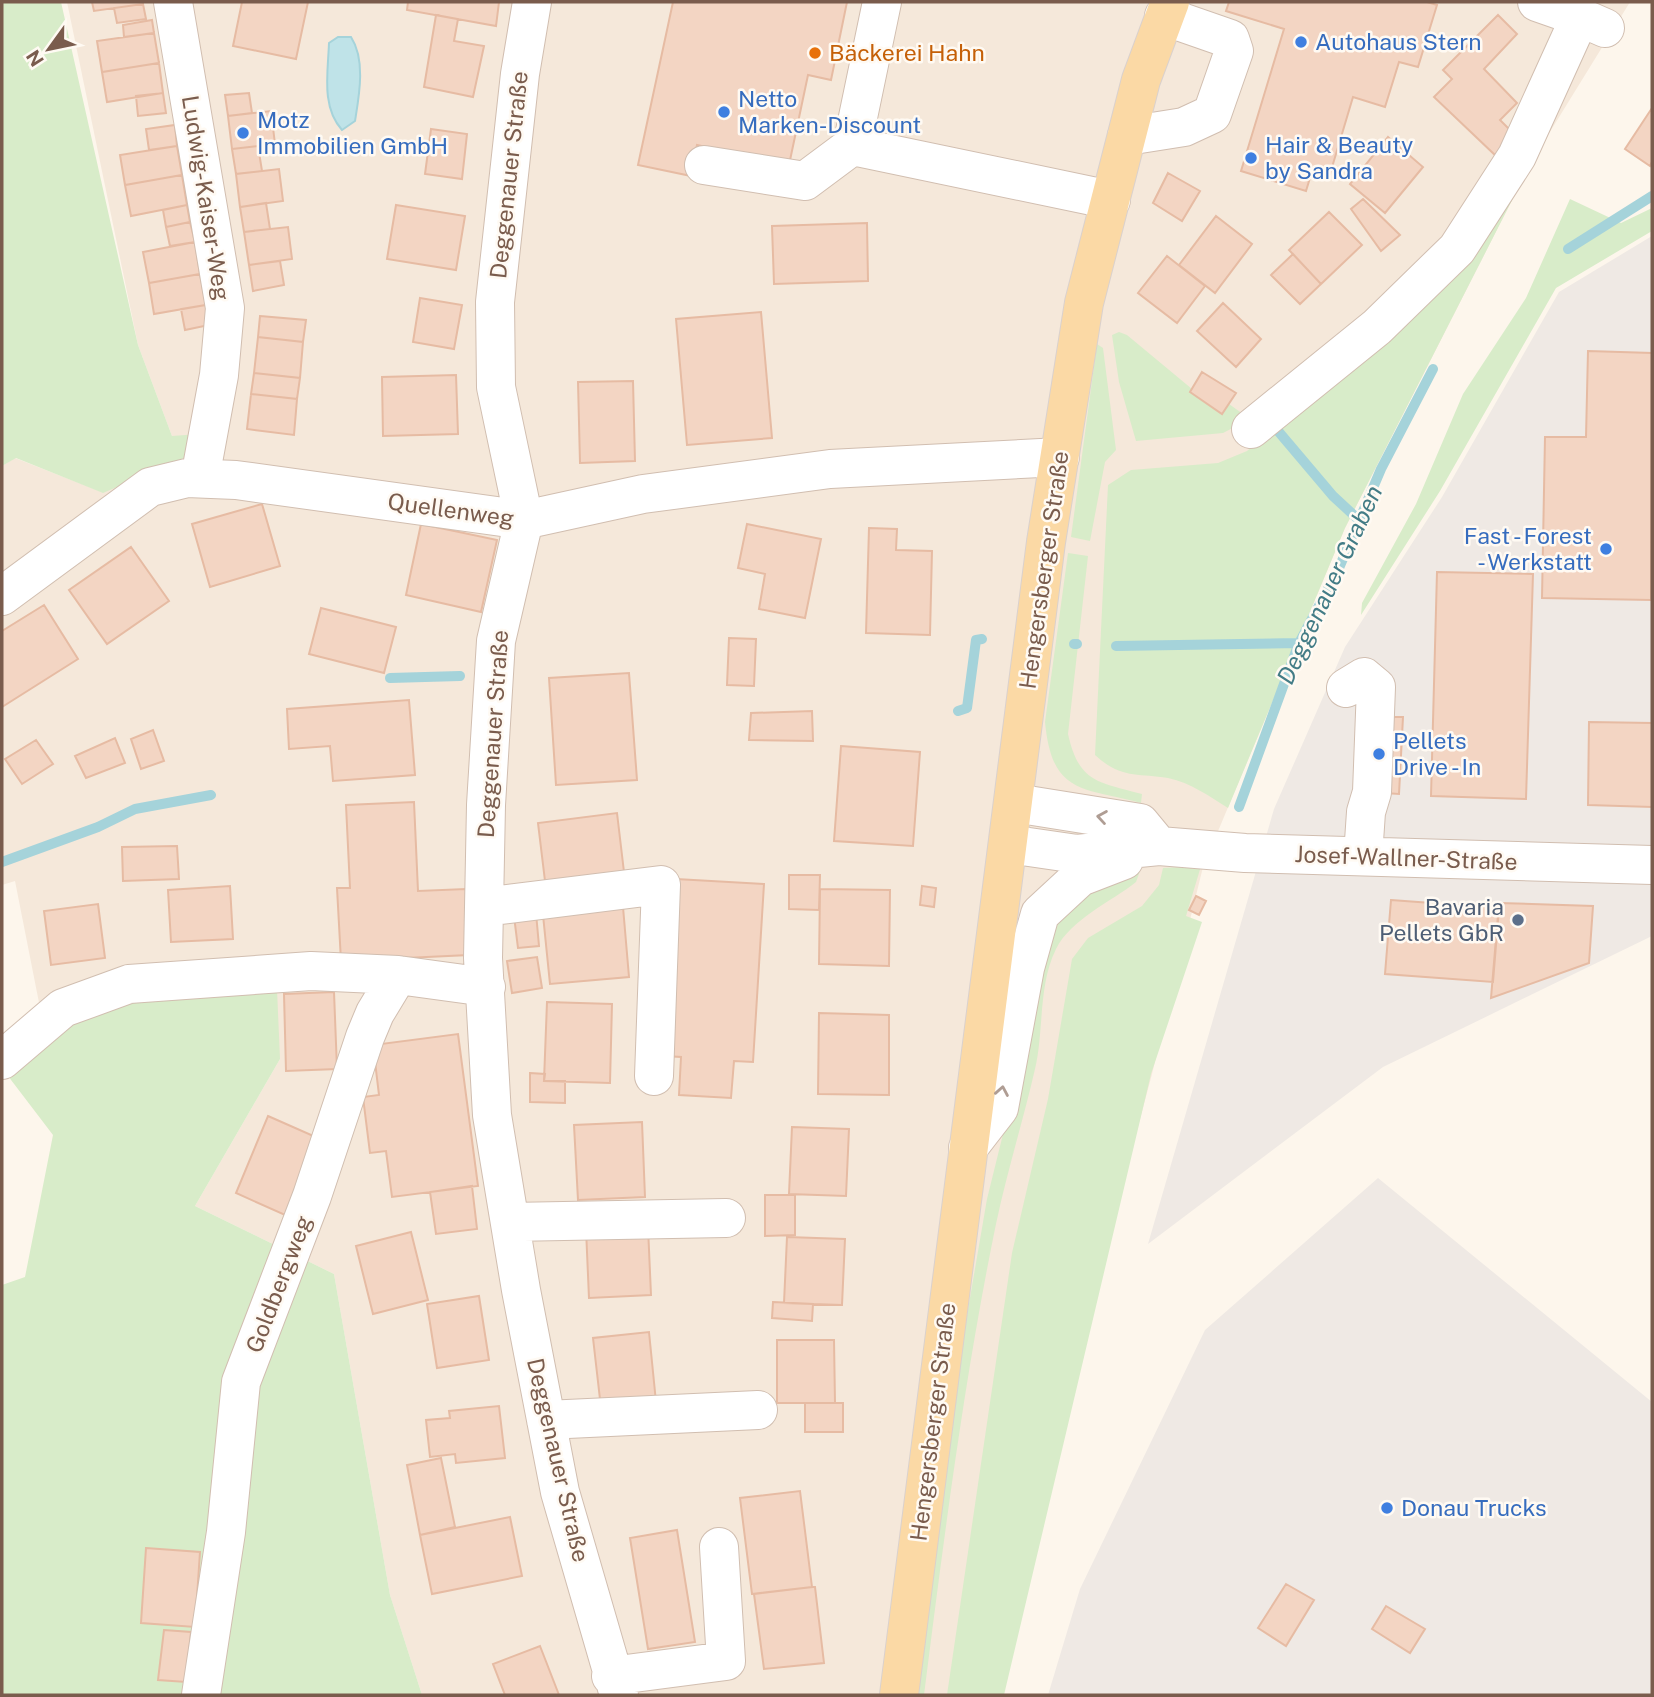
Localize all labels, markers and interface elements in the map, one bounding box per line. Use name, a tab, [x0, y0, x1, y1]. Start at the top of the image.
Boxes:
north arrow	[14, 14, 84, 84]
place label: Autohaus Stern	[1315, 28, 1481, 55]
marker: Autohaus Stern	[1293, 34, 1309, 50]
place label: Bäckerei Hahn	[829, 39, 985, 66]
marker: Bäckerei Hahn	[807, 45, 823, 61]
text: N	[21, 46, 48, 70]
street label: Deggenauer Straße	[484, 70, 533, 280]
place label: Netto Marken-Discount	[738, 85, 921, 138]
street label: Ludwig-Kaiser-Weg	[177, 93, 236, 303]
marker: Netto Marken-Discount	[716, 104, 732, 120]
place label: Motz Immobilien GmbH	[257, 106, 448, 159]
marker: Motz Immobilien GmbH	[235, 125, 251, 141]
place label: Hair & Beauty by Sandra	[1265, 131, 1413, 184]
marker: Hair & Beauty by Sandra	[1243, 150, 1259, 166]
street label: Hengersberger Straße	[1013, 449, 1074, 691]
water label: Deggenauer Graben	[1271, 481, 1387, 688]
street label: Quellenweg	[386, 487, 516, 532]
place label: Fast - Forest - Werkstatt	[1464, 522, 1592, 575]
marker: Fast - Forest - Werkstatt	[1598, 541, 1614, 557]
street label: Deggenauer Straße	[472, 629, 513, 839]
place label: Pellets Drive - In	[1393, 727, 1481, 780]
marker: Pellets Drive - In	[1371, 746, 1387, 762]
one-way arrow	[1096, 810, 1108, 825]
street label: Josef-Wallner-Straße	[1294, 840, 1518, 875]
place label: Bavaria Pellets GbR	[1379, 893, 1504, 946]
marker: Bavaria Pellets GbR	[1510, 912, 1526, 928]
one-way arrow	[994, 1085, 1009, 1097]
street label: Goldbergweg	[240, 1211, 317, 1356]
street label: Hengersberger Straße	[904, 1301, 961, 1543]
street label: Deggenauer Straße	[522, 1355, 595, 1565]
place label: Donau Trucks	[1401, 1494, 1547, 1521]
marker: Donau Trucks	[1379, 1500, 1395, 1516]

